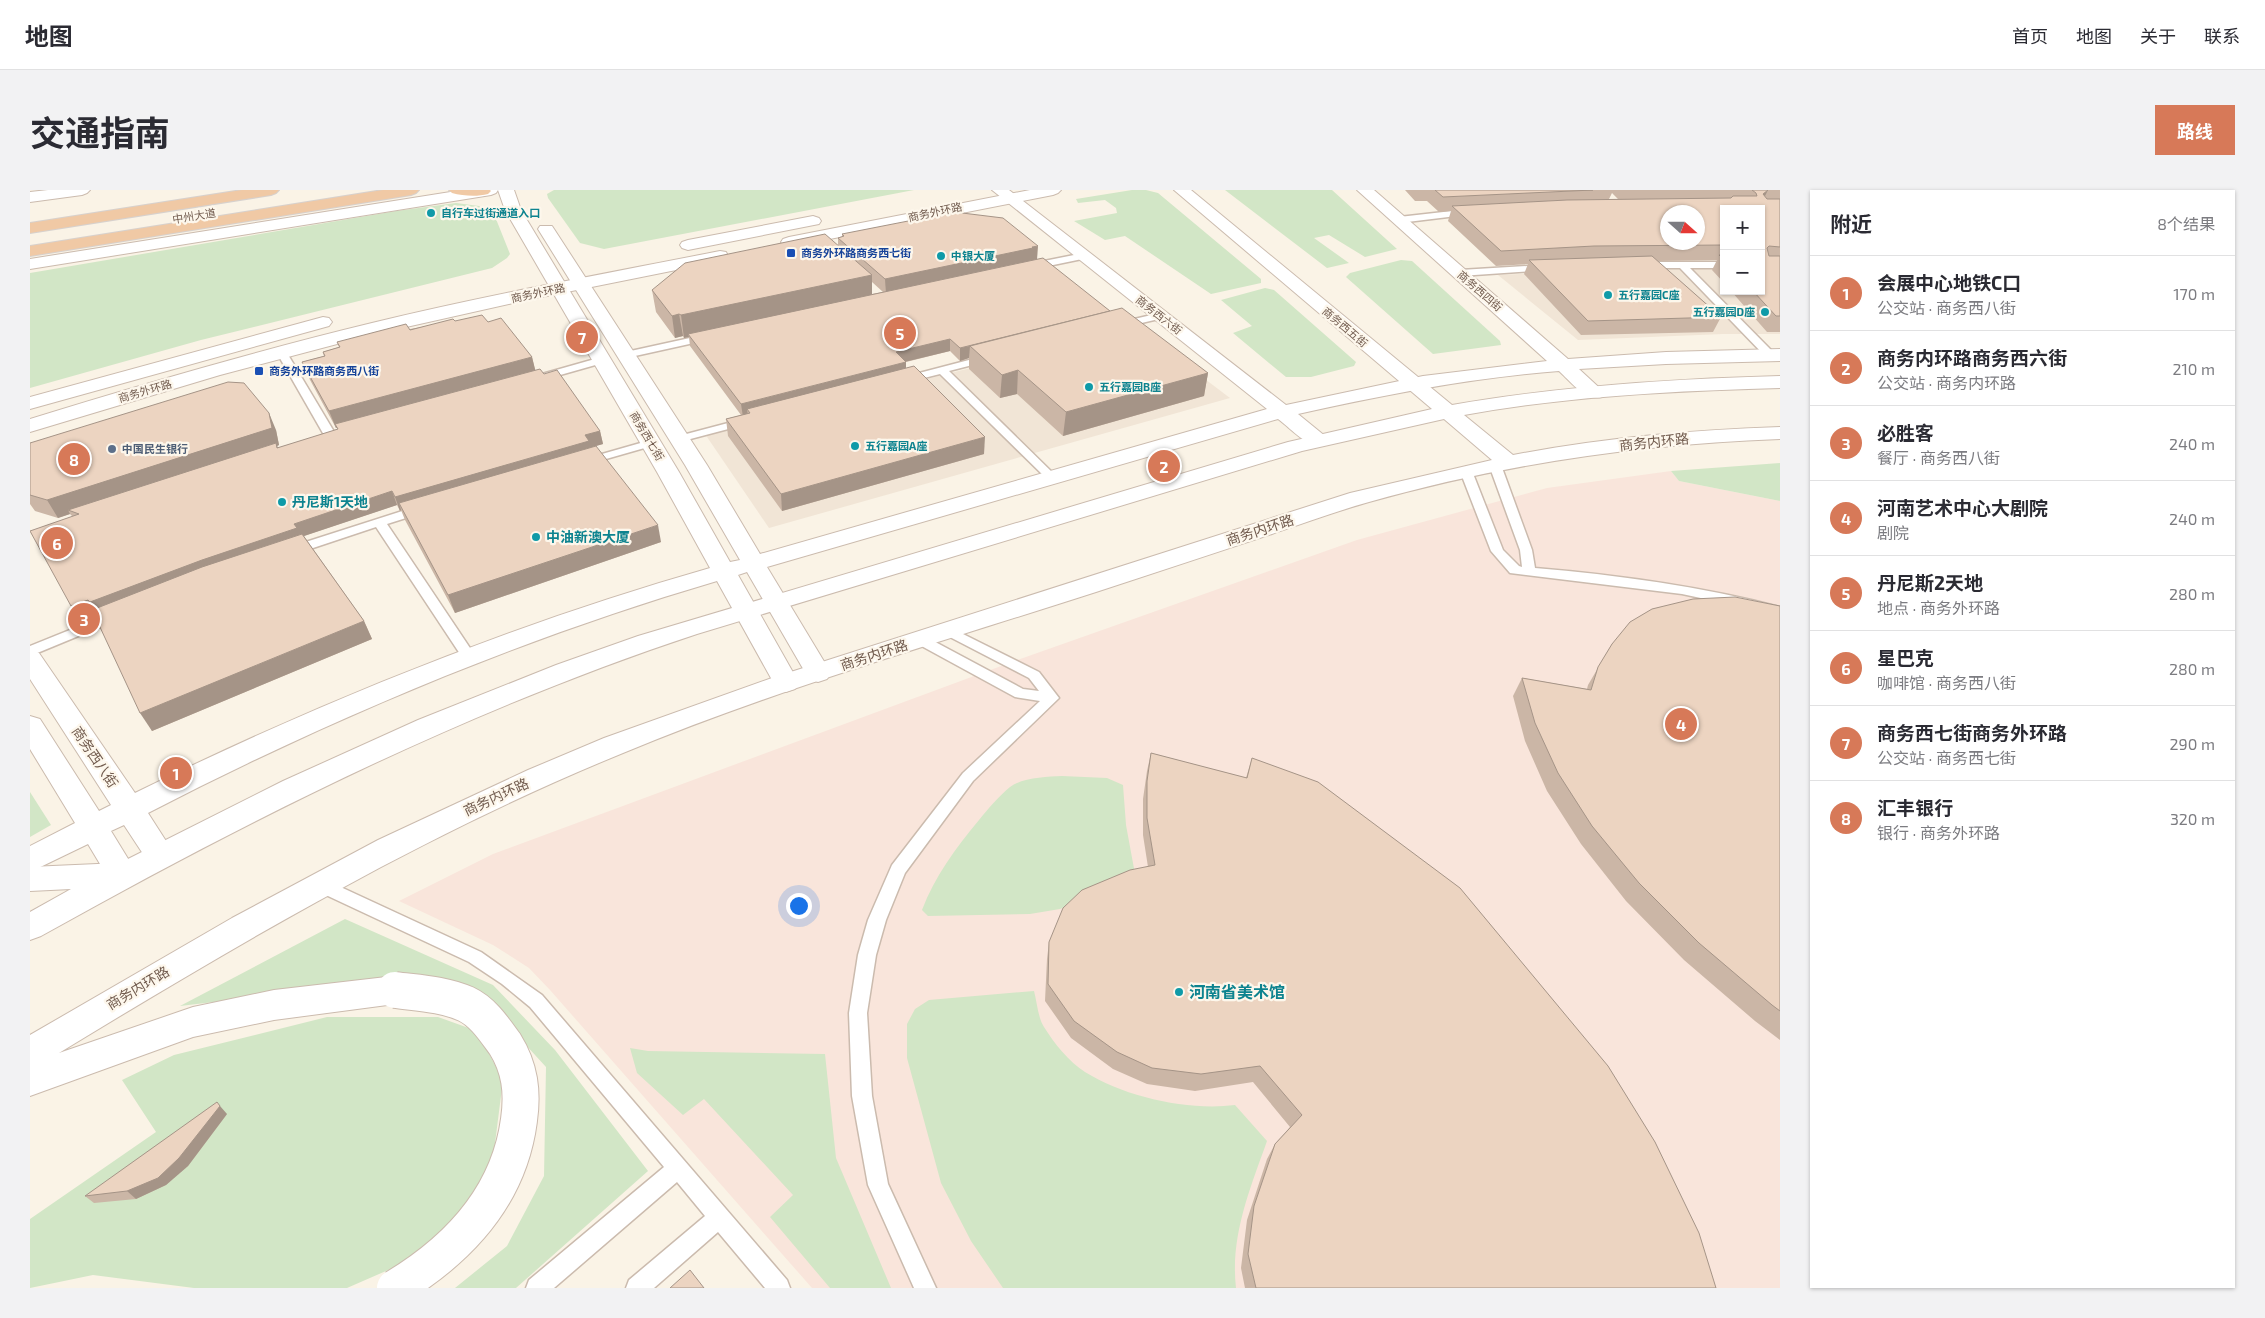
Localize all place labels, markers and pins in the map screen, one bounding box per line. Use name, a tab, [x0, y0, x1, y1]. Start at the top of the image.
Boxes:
place label: 自行车过街通道入口	[441, 206, 540, 219]
marker: 自行车过街通道入口	[425, 207, 437, 219]
place label: 商务外环路商务西七街	[801, 246, 911, 259]
marker: 商务外环路商务西七街	[785, 247, 797, 259]
place label: 中银大厦	[951, 249, 995, 262]
marker: 中银大厦	[935, 250, 947, 262]
place label: 五行嘉园C座	[1618, 288, 1679, 301]
marker: 五行嘉园C座	[1602, 289, 1614, 301]
place label: 五行嘉园D座	[1692, 305, 1755, 318]
marker: 五行嘉园D座	[1759, 306, 1771, 318]
pin: 5	[884, 314, 916, 352]
pin: 7	[566, 318, 598, 356]
place label: 商务外环路商务西八街	[269, 364, 379, 377]
marker: 商务外环路商务西八街	[253, 365, 265, 377]
place label: 五行嘉园B座	[1099, 380, 1161, 393]
marker: 五行嘉园B座	[1083, 381, 1095, 393]
place label: 五行嘉园A座	[865, 439, 927, 452]
pin: 8	[58, 440, 90, 478]
marker: 五行嘉园A座	[849, 440, 861, 452]
place label: 中国民生银行	[122, 442, 188, 455]
marker: 中国民生银行	[106, 443, 118, 455]
pin: 2	[1148, 447, 1180, 485]
place label: 丹尼斯1天地	[292, 493, 368, 510]
marker: 丹尼斯1天地	[276, 496, 288, 508]
pin: 6	[41, 524, 73, 562]
place label: 中油新澳大厦	[546, 528, 630, 545]
marker: 中油新澳大厦	[530, 531, 542, 543]
pin: 3	[68, 600, 100, 638]
pin: 4	[1665, 705, 1697, 743]
pin: 1	[160, 754, 192, 792]
place label: 河南省美术馆	[1189, 982, 1285, 1001]
marker: 河南省美术馆	[1173, 986, 1185, 998]

